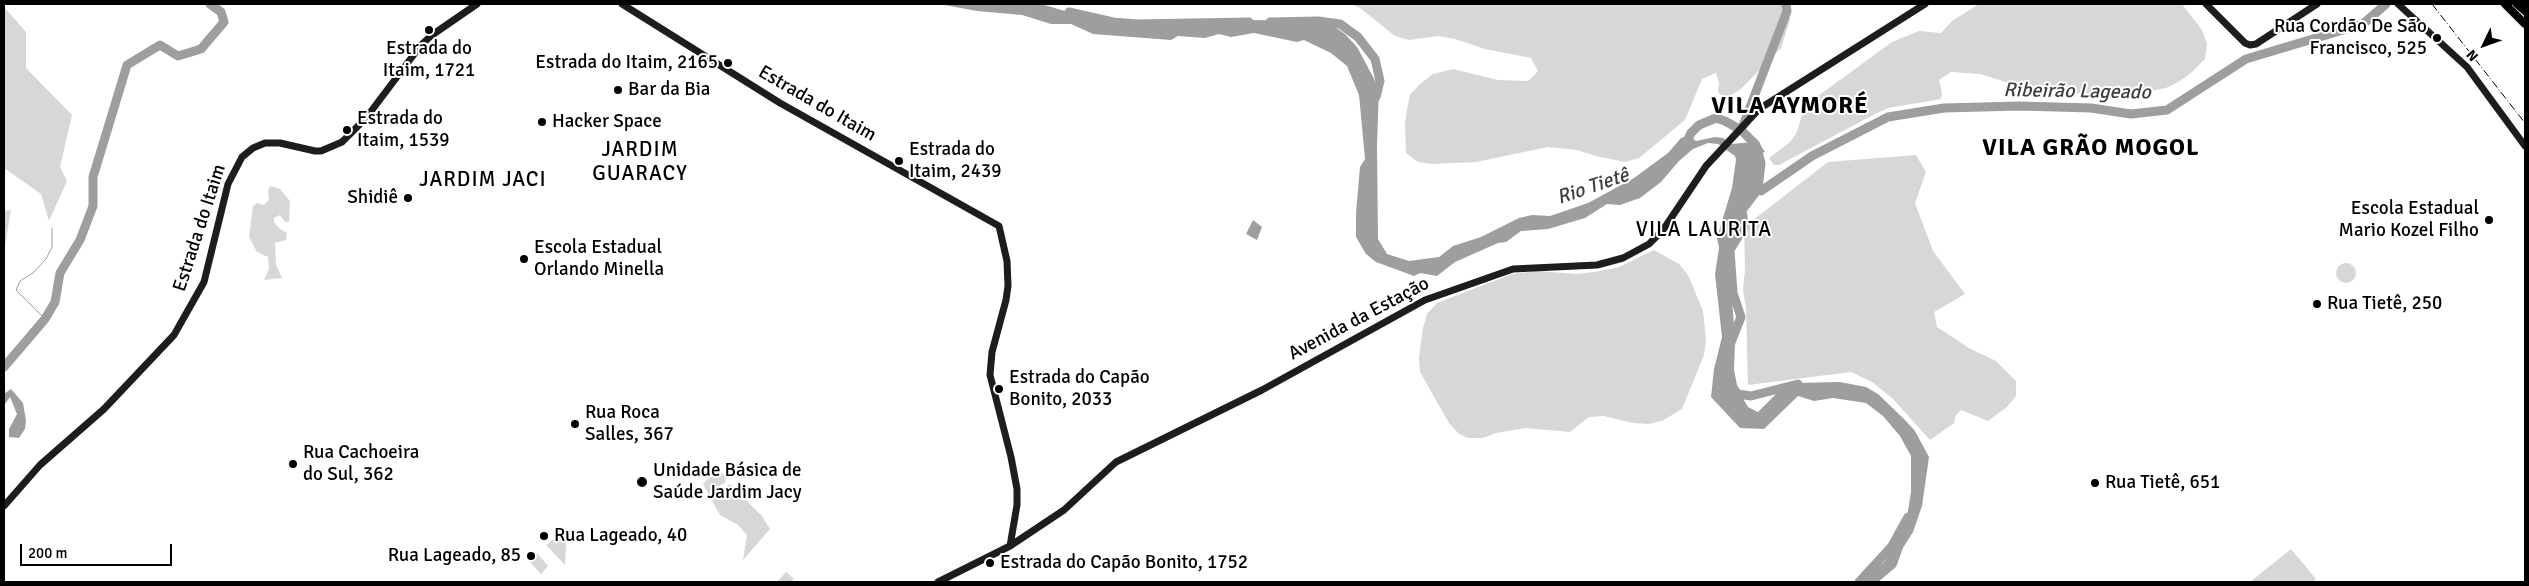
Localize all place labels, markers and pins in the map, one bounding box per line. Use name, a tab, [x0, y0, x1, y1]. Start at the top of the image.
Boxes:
place label: Rua Cordão De São Francisco, 525	[2274, 16, 2427, 60]
marker: Estrada do Itaim, 1721	[423, 24, 435, 36]
marker: Rua Cordão De São Francisco, 525	[2431, 32, 2443, 44]
place label: Estrada do Itaim, 1721	[383, 38, 475, 82]
place label: Estrada do Itaim, 2165	[535, 52, 718, 74]
marker: Estrada do Itaim, 2165	[722, 57, 734, 69]
place label: Bar da Bia	[628, 79, 710, 101]
marker: Bar da Bia	[612, 84, 624, 96]
place label: Estrada do Itaim, 1539	[357, 108, 450, 152]
place label: Hacker Space	[552, 111, 662, 133]
marker: Hacker Space	[536, 116, 548, 128]
marker: Estrada do Itaim, 1539	[341, 124, 353, 136]
place label: Estrada do Itaim, 2439	[909, 139, 1002, 183]
marker: Estrada do Itaim, 2439	[893, 155, 905, 167]
place label: Shidiê	[347, 187, 398, 209]
marker: Shidiê	[402, 192, 414, 204]
place label: Escola Estadual Mario Kozel Filho	[2339, 198, 2479, 242]
marker: Escola Estadual Mario Kozel Filho	[2483, 214, 2495, 226]
place label: Escola Estadual Orlando Minella	[534, 237, 664, 281]
marker: Escola Estadual Orlando Minella	[518, 253, 530, 265]
place label: Rua Tietê, 250	[2327, 293, 2442, 315]
marker: Rua Tietê, 250	[2311, 298, 2323, 310]
place label: Estrada do Capão Bonito, 2033	[1009, 367, 1150, 411]
marker: Estrada do Capão Bonito, 2033	[993, 383, 1005, 395]
place label: Rua Roca Salles, 367	[585, 402, 674, 446]
marker: Rua Roca Salles, 367	[569, 418, 581, 430]
place label: Rua Cachoeira do Sul, 362	[303, 442, 419, 486]
marker: Rua Cachoeira do Sul, 362	[287, 458, 299, 470]
place label: Unidade Básica de Saúde Jardim Jacy	[653, 460, 802, 504]
place label: Rua Tietê, 651	[2105, 472, 2220, 494]
marker: Unidade Básica de Saúde Jardim Jacy	[635, 475, 649, 489]
marker: Rua Tietê, 651	[2089, 477, 2101, 489]
place label: Rua Lageado, 40	[554, 525, 687, 547]
marker: Rua Lageado, 40	[538, 530, 550, 542]
place label: Rua Lageado, 85	[388, 545, 521, 567]
marker: Rua Lageado, 85	[525, 550, 537, 562]
place label: Estrada do Capão Bonito, 1752	[1000, 552, 1248, 574]
marker: Estrada do Capão Bonito, 1752	[984, 557, 996, 569]

